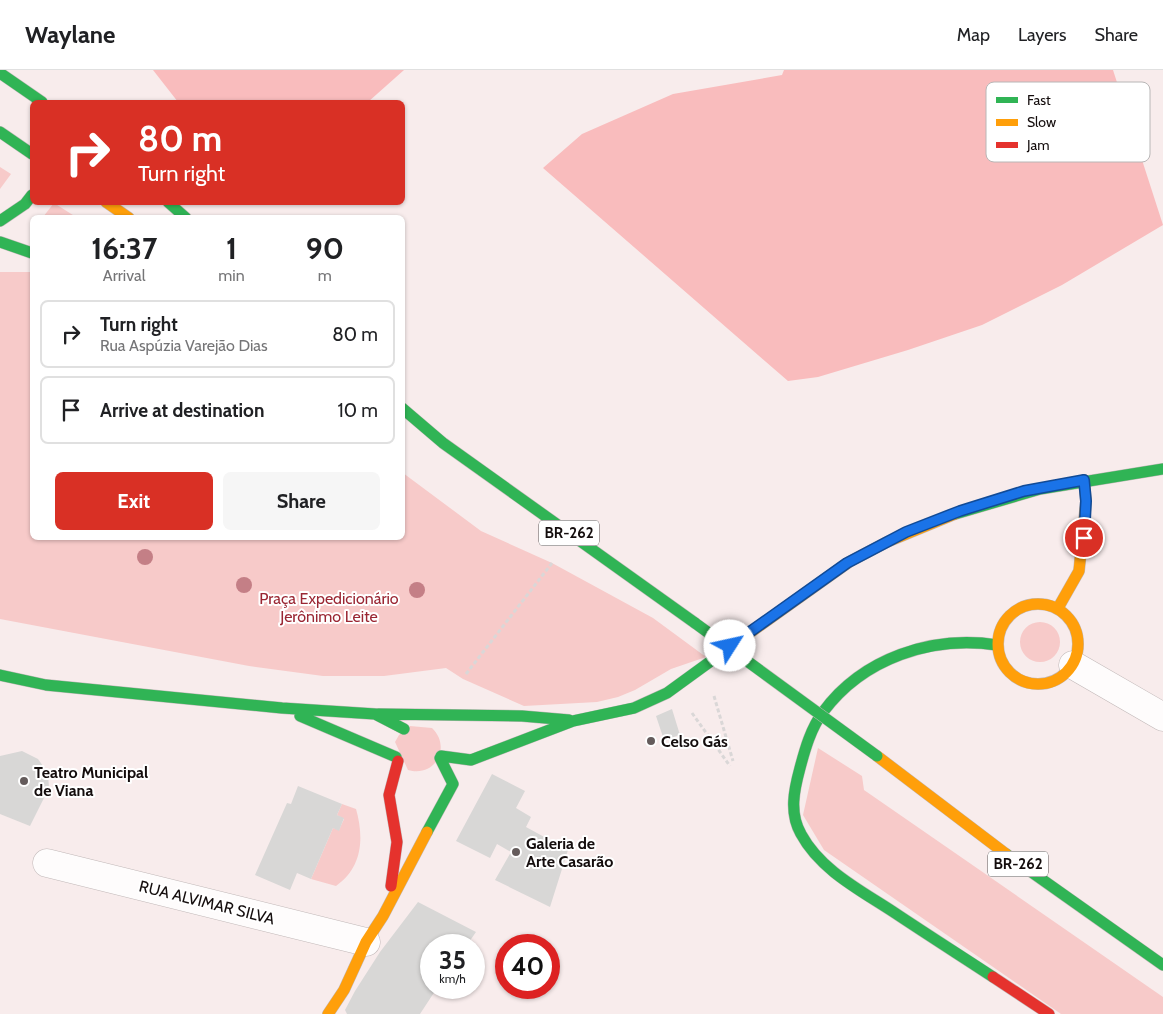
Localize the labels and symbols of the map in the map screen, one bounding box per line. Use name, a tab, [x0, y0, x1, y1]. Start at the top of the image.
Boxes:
legend	[986, 82, 1150, 162]
text: Fast	[1027, 91, 1051, 109]
text: Slow	[1027, 113, 1056, 131]
text: Jam	[1026, 136, 1049, 154]
pin	[1063, 517, 1105, 559]
road number: BR-262	[539, 520, 599, 546]
park label: Praça Expedicionário Jerônimo Leite	[259, 589, 399, 626]
position arrow	[703, 619, 755, 671]
place label: Celso Gás	[661, 732, 728, 751]
marker: Celso Gás	[645, 735, 657, 747]
place label: Teatro Municipal de Viana	[34, 763, 148, 800]
marker: Teatro Municipal de Viana	[18, 775, 30, 787]
place label: Galeria de Arte Casarão	[526, 834, 613, 871]
marker: Galeria de Arte Casarão	[510, 846, 522, 858]
road number: BR-262	[988, 852, 1048, 876]
street label: RUA ALVIMAR SILVA	[137, 876, 277, 929]
speed limit sign: 40	[495, 934, 560, 999]

